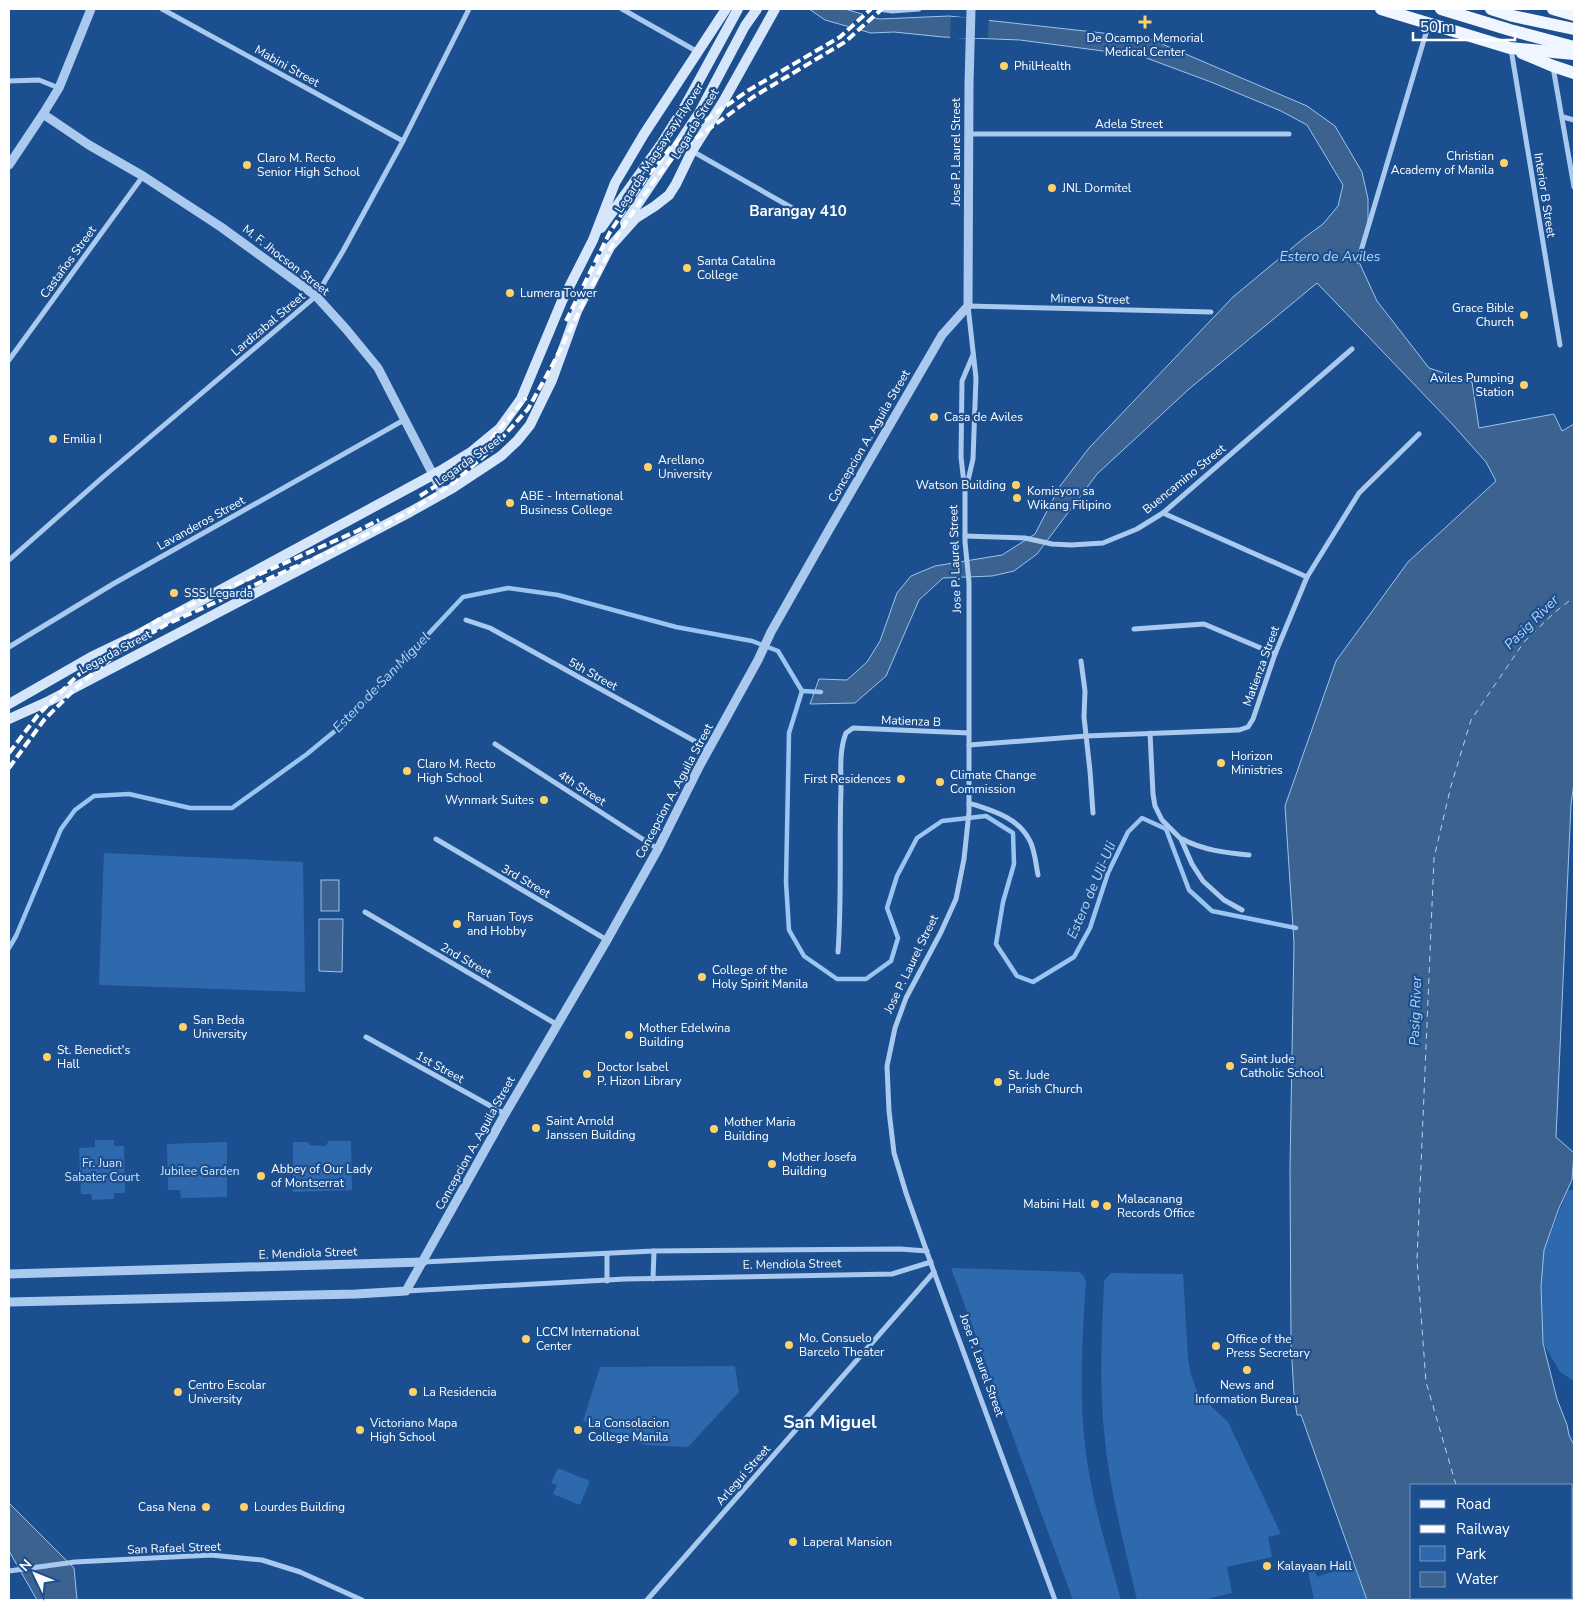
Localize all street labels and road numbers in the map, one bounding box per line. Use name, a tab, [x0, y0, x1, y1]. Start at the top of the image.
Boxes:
street label: Mabini Street	[252, 42, 323, 91]
street label: Legarda-Magsaysay Flyover	[611, 80, 707, 216]
street label: Legarda Street	[668, 85, 723, 162]
street label: Jose P. Laurel Street	[948, 97, 964, 207]
street label: Adela Street	[1095, 116, 1164, 132]
street label: Interior B Street	[1530, 152, 1560, 239]
street label: M. F. Jhocson Street	[239, 221, 333, 299]
street label: Castaños Street	[36, 222, 100, 301]
street label: Lardizabal Street	[228, 288, 309, 360]
street label: Minerva Street	[1050, 290, 1131, 308]
street label: Concepcion A. Aguila Street	[824, 366, 914, 505]
street label: Legarda Street	[432, 430, 507, 489]
street label: Buencamino Street	[1139, 440, 1229, 517]
street label: Lavanderos Street	[154, 492, 248, 554]
street label: Jose P. Laurel Street	[945, 504, 965, 614]
street label: Matienza Street	[1239, 623, 1283, 708]
street label: Legarda Street	[76, 626, 155, 678]
street label: 5th Street	[565, 654, 621, 694]
street label: Matienza B	[881, 712, 941, 730]
street label: Concepcion A. Aguila Street	[632, 720, 717, 861]
street label: 4th Street	[555, 767, 610, 810]
street label: 3rd Street	[499, 861, 554, 902]
street label: Jose P. Laurel Street	[880, 911, 942, 1017]
street label: 2nd Street	[437, 939, 495, 982]
street label: 1st Street	[413, 1047, 468, 1087]
street label: Concepcion A. Aguila Street	[431, 1073, 519, 1213]
street label: E. Mendiola Street	[258, 1243, 358, 1263]
street label: E. Mendiola Street	[743, 1255, 842, 1273]
street label: Jose P. Laurel Street	[956, 1310, 1008, 1419]
street label: Arlegui Street	[712, 1441, 774, 1509]
street label: San Rafael Street	[127, 1538, 222, 1558]

